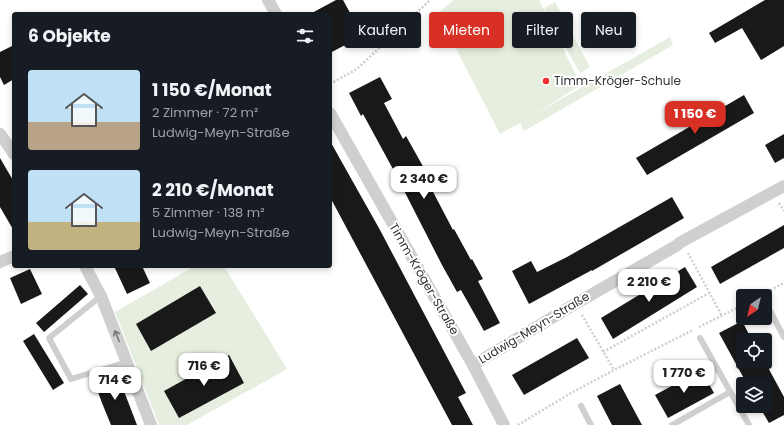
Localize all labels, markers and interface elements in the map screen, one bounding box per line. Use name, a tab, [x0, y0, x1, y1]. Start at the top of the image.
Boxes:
chip: Kaufen	[344, 12, 421, 48]
chip: Mieten	[429, 12, 504, 48]
chip: Filter	[512, 12, 573, 48]
chip: Neu	[581, 12, 636, 48]
text: 6 Objekte	[28, 24, 111, 48]
icon: filters	[294, 25, 316, 47]
place label: Timm-Kröger-Schule	[554, 72, 681, 89]
marker: Timm-Kröger-Schule	[541, 76, 551, 86]
text: 1 150 €/Monat	[152, 78, 272, 102]
icon: home	[60, 86, 108, 134]
pin: 1 150 €	[658, 101, 732, 135]
text: 2 Zimmer · 72 m²	[152, 103, 258, 122]
text: 1 150 €	[674, 104, 716, 123]
text: Ludwig-Meyn-Straße	[152, 123, 290, 142]
pin: 2 340 €	[387, 166, 461, 200]
text: 2 340 €	[400, 169, 448, 188]
text: 2 210 €/Monat	[152, 178, 274, 202]
icon: home	[60, 186, 108, 234]
text: 5 Zimmer · 138 m²	[152, 203, 264, 222]
street label: Timm-Kröger-Straße	[385, 220, 463, 338]
text: Ludwig-Meyn-Straße	[152, 223, 290, 242]
pin: 2 210 €	[612, 269, 686, 303]
text: 2 210 €	[627, 272, 671, 291]
street label: Ludwig-Meyn-Straße	[475, 288, 593, 368]
north arrow	[736, 289, 772, 325]
map controls	[736, 289, 772, 413]
one-way arrow	[113, 331, 121, 343]
button: locate	[736, 333, 772, 369]
pin: 716 €	[176, 353, 232, 387]
text: 716 €	[187, 356, 221, 375]
pin: 1 770 €	[647, 360, 721, 394]
text: 1 770 €	[662, 363, 706, 382]
pin: 714 €	[87, 367, 143, 401]
text: 714 €	[98, 370, 132, 389]
button: layers	[736, 377, 772, 413]

